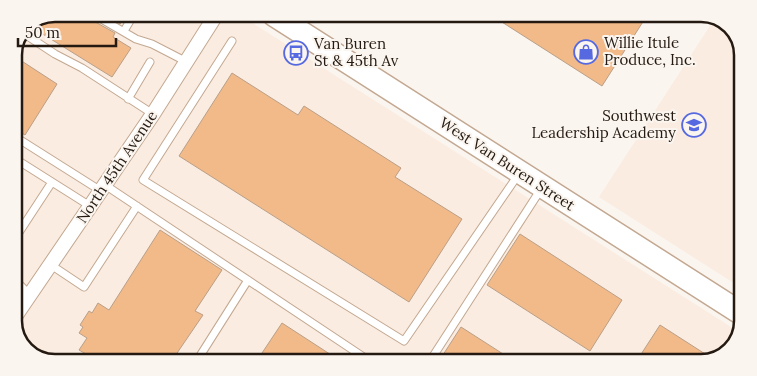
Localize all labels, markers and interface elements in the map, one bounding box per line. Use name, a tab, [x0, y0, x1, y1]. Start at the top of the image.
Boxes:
scale bar	[18, 15, 115, 47]
text: 50 m	[25, 23, 60, 42]
place label: Willie Itule Produce, Inc.	[604, 33, 696, 69]
place label: Van Buren St & 45th Av	[313, 34, 399, 70]
shop icon: Willie Itule Produce, Inc.	[573, 39, 599, 65]
bus stop icon: Van Buren St & 45th Av	[283, 40, 309, 66]
place label: Southwest Leadership Academy	[531, 106, 676, 142]
street label: North 45th Avenue	[72, 107, 161, 226]
school or university icon: Southwest Leadership Academy	[681, 112, 707, 138]
street label: West Van Buren Street	[436, 113, 579, 215]

